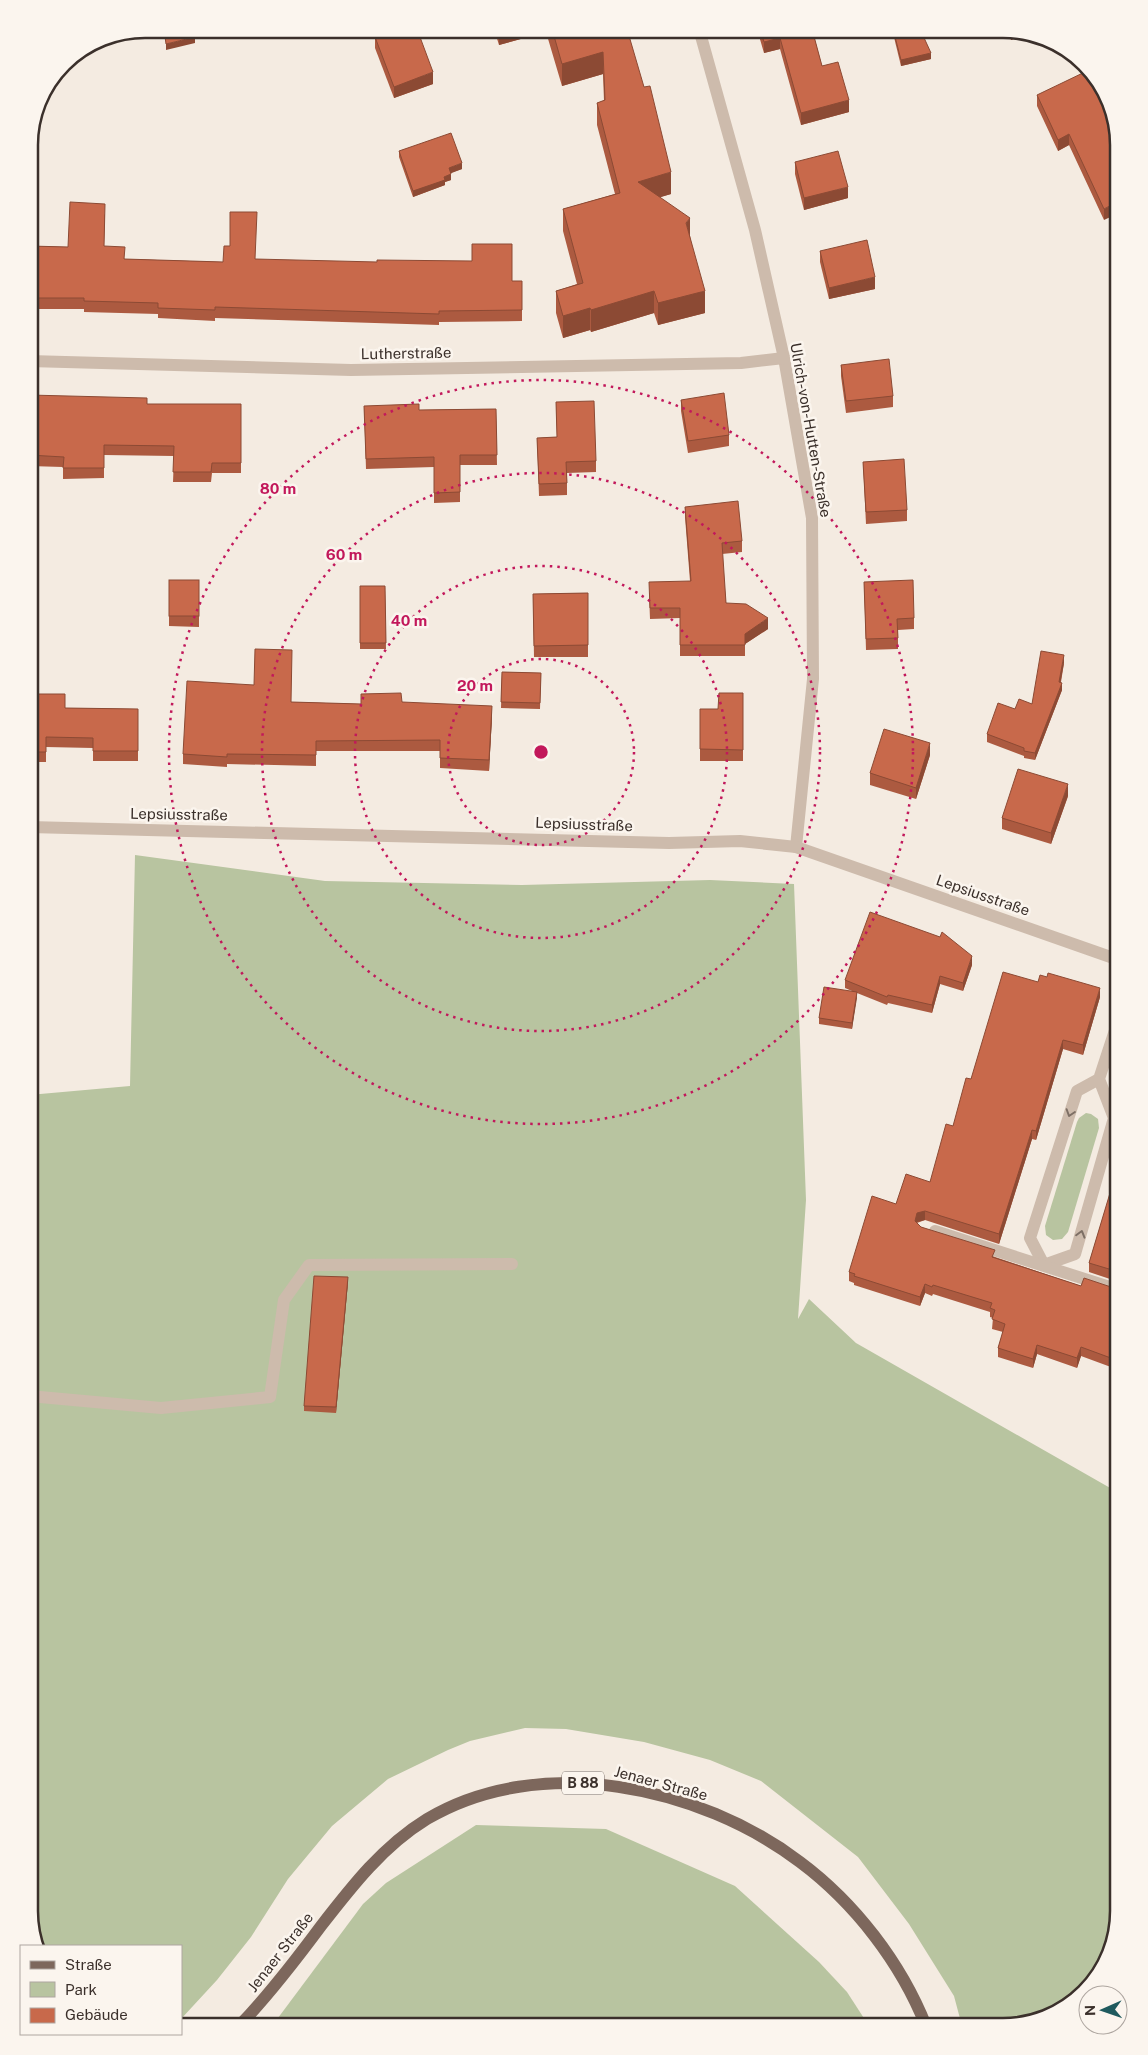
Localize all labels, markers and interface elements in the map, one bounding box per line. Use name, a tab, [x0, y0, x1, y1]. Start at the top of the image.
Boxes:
street label: Ulrich-von-Hutten-Straße	[787, 341, 835, 519]
street label: Lutherstraße	[361, 344, 451, 362]
text: 80 m	[260, 480, 296, 497]
text: 60 m	[326, 546, 362, 563]
text: 40 m	[391, 612, 427, 629]
text: 20 m	[457, 677, 493, 694]
centre of rings	[532, 743, 550, 761]
street label: Lepsiusstraße	[130, 805, 228, 823]
street label: Lepsiusstraße	[535, 814, 633, 834]
street label: Lepsiusstraße	[934, 871, 1032, 919]
one-way arrow	[1065, 1108, 1075, 1117]
one-way arrow	[1075, 1231, 1085, 1239]
street label: Jenaer Straße	[612, 1762, 710, 1804]
road number: B 88	[562, 1772, 604, 1795]
street label: Jenaer Straße	[244, 1909, 316, 1995]
legend	[20, 1945, 182, 2035]
text: Straße	[65, 1956, 112, 1973]
text: Park	[65, 1981, 97, 1998]
north arrow	[1078, 1985, 1128, 2035]
text: N	[1082, 2005, 1098, 2016]
text: Gebäude	[65, 2006, 128, 2023]

